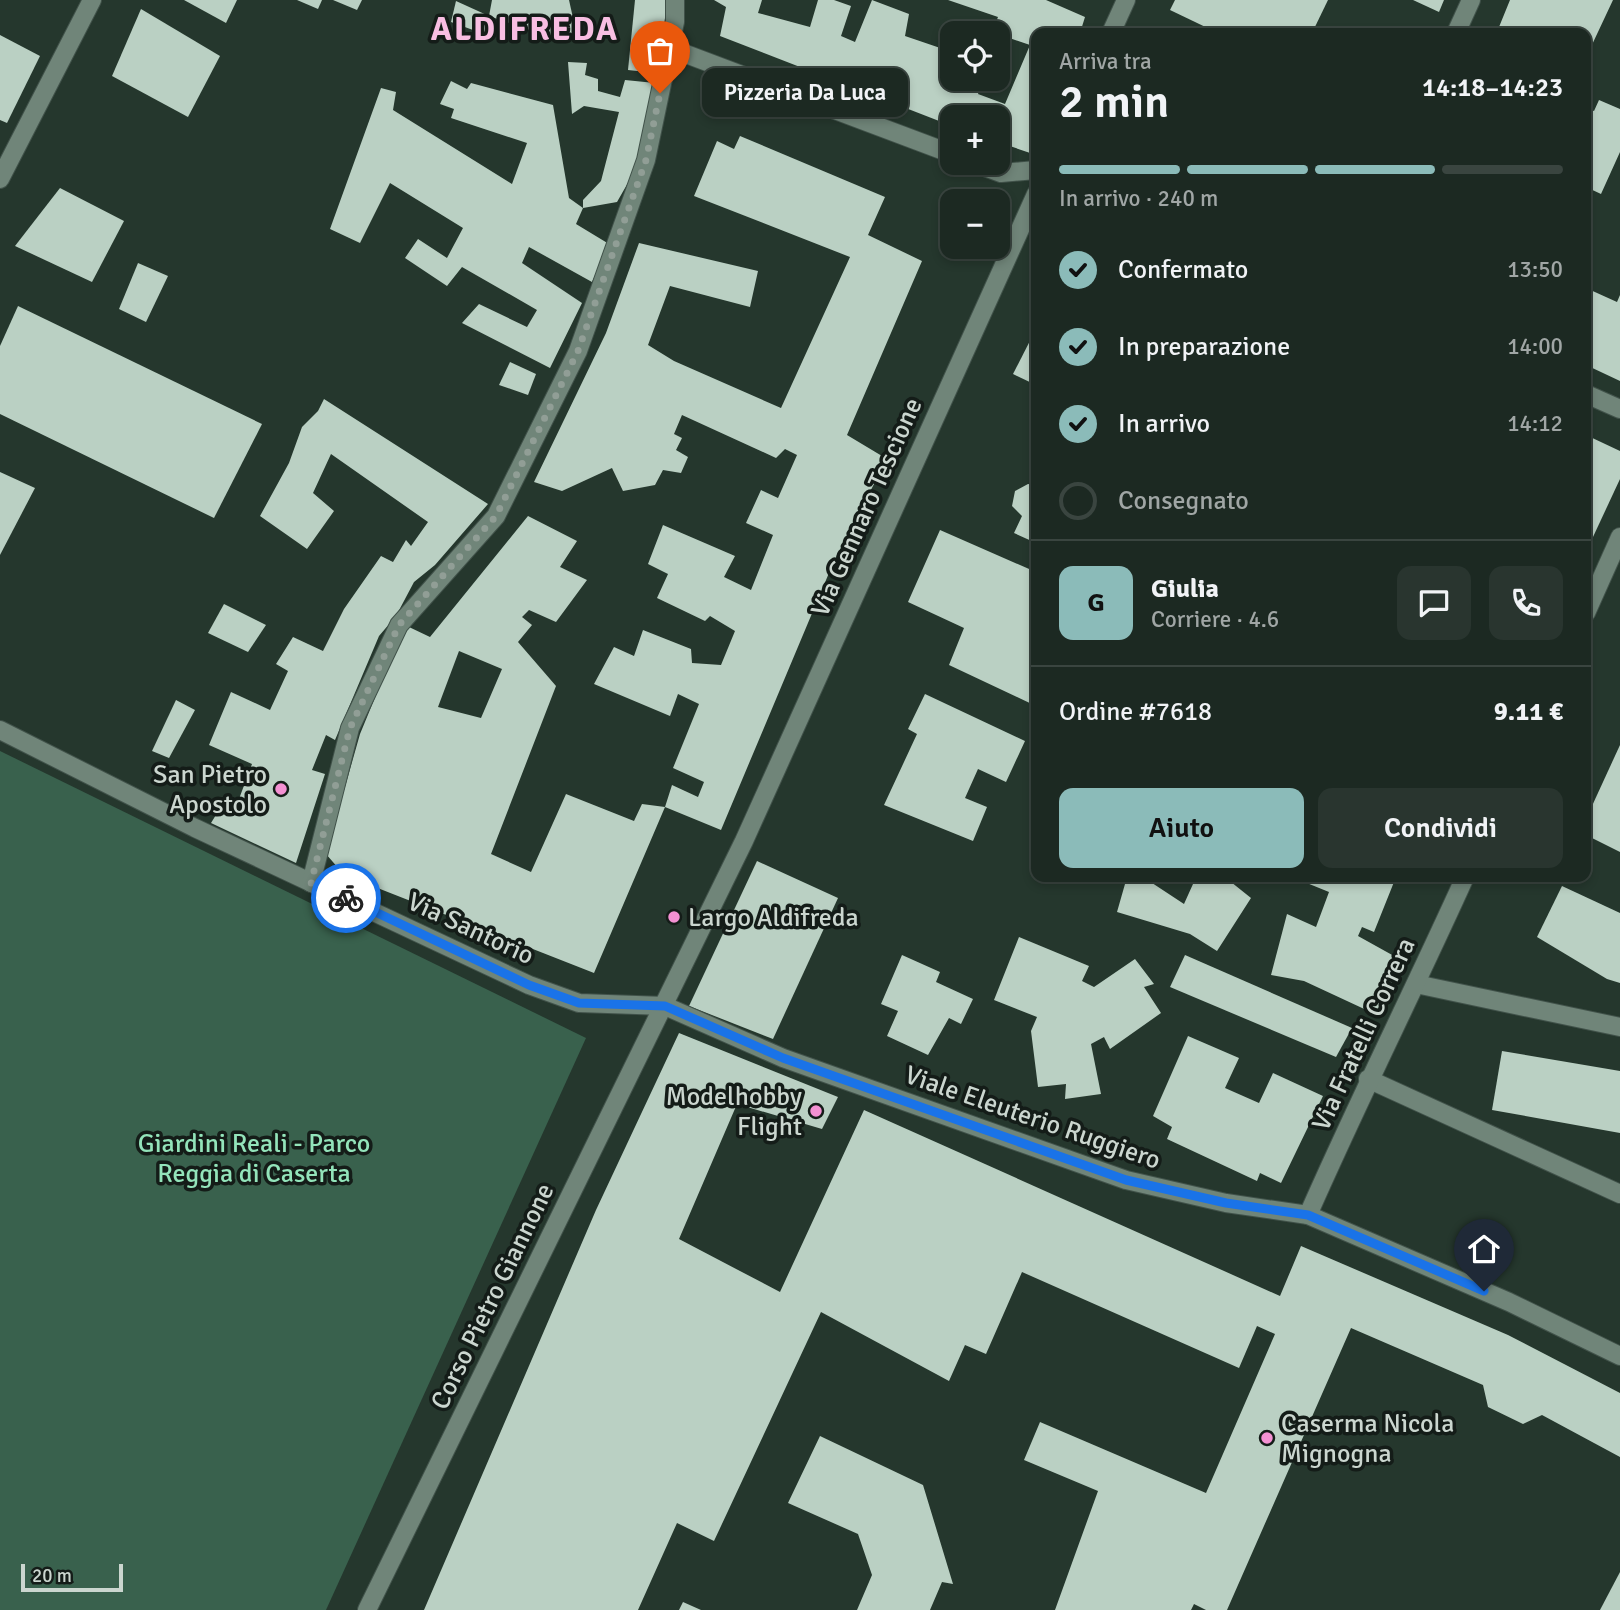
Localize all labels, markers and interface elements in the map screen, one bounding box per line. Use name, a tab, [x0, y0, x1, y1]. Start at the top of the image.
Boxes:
district label: ALDIFREDA	[431, 9, 619, 50]
pin	[630, 21, 690, 93]
map controls	[940, 21, 1010, 259]
button: locate	[940, 21, 1010, 91]
icon: bag	[641, 32, 679, 70]
text: Arriva tra	[1059, 47, 1152, 76]
callout: Pizzeria Da Luca	[702, 68, 908, 118]
text: 14:18–14:23	[1422, 72, 1563, 104]
text: 2 min	[1059, 74, 1169, 130]
text: Pizzeria Da Luca	[724, 78, 886, 107]
button: +	[940, 105, 1010, 175]
text: In arrivo · 240 m	[1059, 184, 1218, 213]
button: −	[940, 189, 1010, 259]
icon: check	[1059, 251, 1097, 289]
text: Confermato	[1118, 254, 1248, 286]
text: 13:50	[1507, 255, 1563, 284]
icon: check	[1059, 328, 1097, 366]
text: In preparazione	[1118, 331, 1290, 363]
text: 14:00	[1507, 332, 1563, 361]
street label: Via Gennaro Tescione	[804, 393, 929, 622]
icon: check	[1059, 405, 1097, 443]
text: In arrivo	[1118, 408, 1210, 440]
text: 14:12	[1507, 409, 1563, 438]
text: Consegnato	[1118, 485, 1249, 517]
button: chat	[1397, 566, 1471, 640]
button: phone	[1489, 566, 1563, 640]
text: Giulia	[1151, 573, 1219, 605]
text: G	[1087, 587, 1105, 619]
text: Corriere · 4.6	[1151, 605, 1279, 634]
text: Ordine #7618	[1059, 696, 1212, 728]
text: 9.11 €	[1494, 696, 1563, 728]
place label: San Pietro Apostolo	[153, 759, 267, 821]
marker: San Pietro Apostolo	[273, 781, 289, 797]
button: Aiuto	[1059, 788, 1304, 868]
button: Condividi	[1318, 788, 1563, 868]
courier	[311, 863, 381, 933]
icon: bike	[327, 879, 365, 917]
street label: Via Santorio	[402, 886, 539, 972]
place label: Largo Aldifreda	[688, 902, 859, 934]
marker: Largo Aldifreda	[666, 909, 682, 925]
street label: Via Fratelli Correra	[1305, 933, 1423, 1136]
street label: Viale Eleuterio Ruggiero	[901, 1059, 1165, 1177]
place label: Modelhobby Flight	[666, 1081, 802, 1143]
marker: Modelhobby Flight	[808, 1103, 824, 1119]
park label: Giardini Reali - Parco Reggia di Caserta	[138, 1128, 370, 1190]
street label: Corso Pietro Giannone	[424, 1178, 562, 1415]
pin	[1454, 1219, 1514, 1291]
icon: home	[1465, 1230, 1503, 1268]
place label: Caserma Nicola Mignogna	[1281, 1408, 1454, 1470]
marker: Caserma Nicola Mignogna	[1259, 1430, 1275, 1446]
scale bar	[21, 1561, 122, 1593]
text: 20 m	[32, 1564, 72, 1588]

